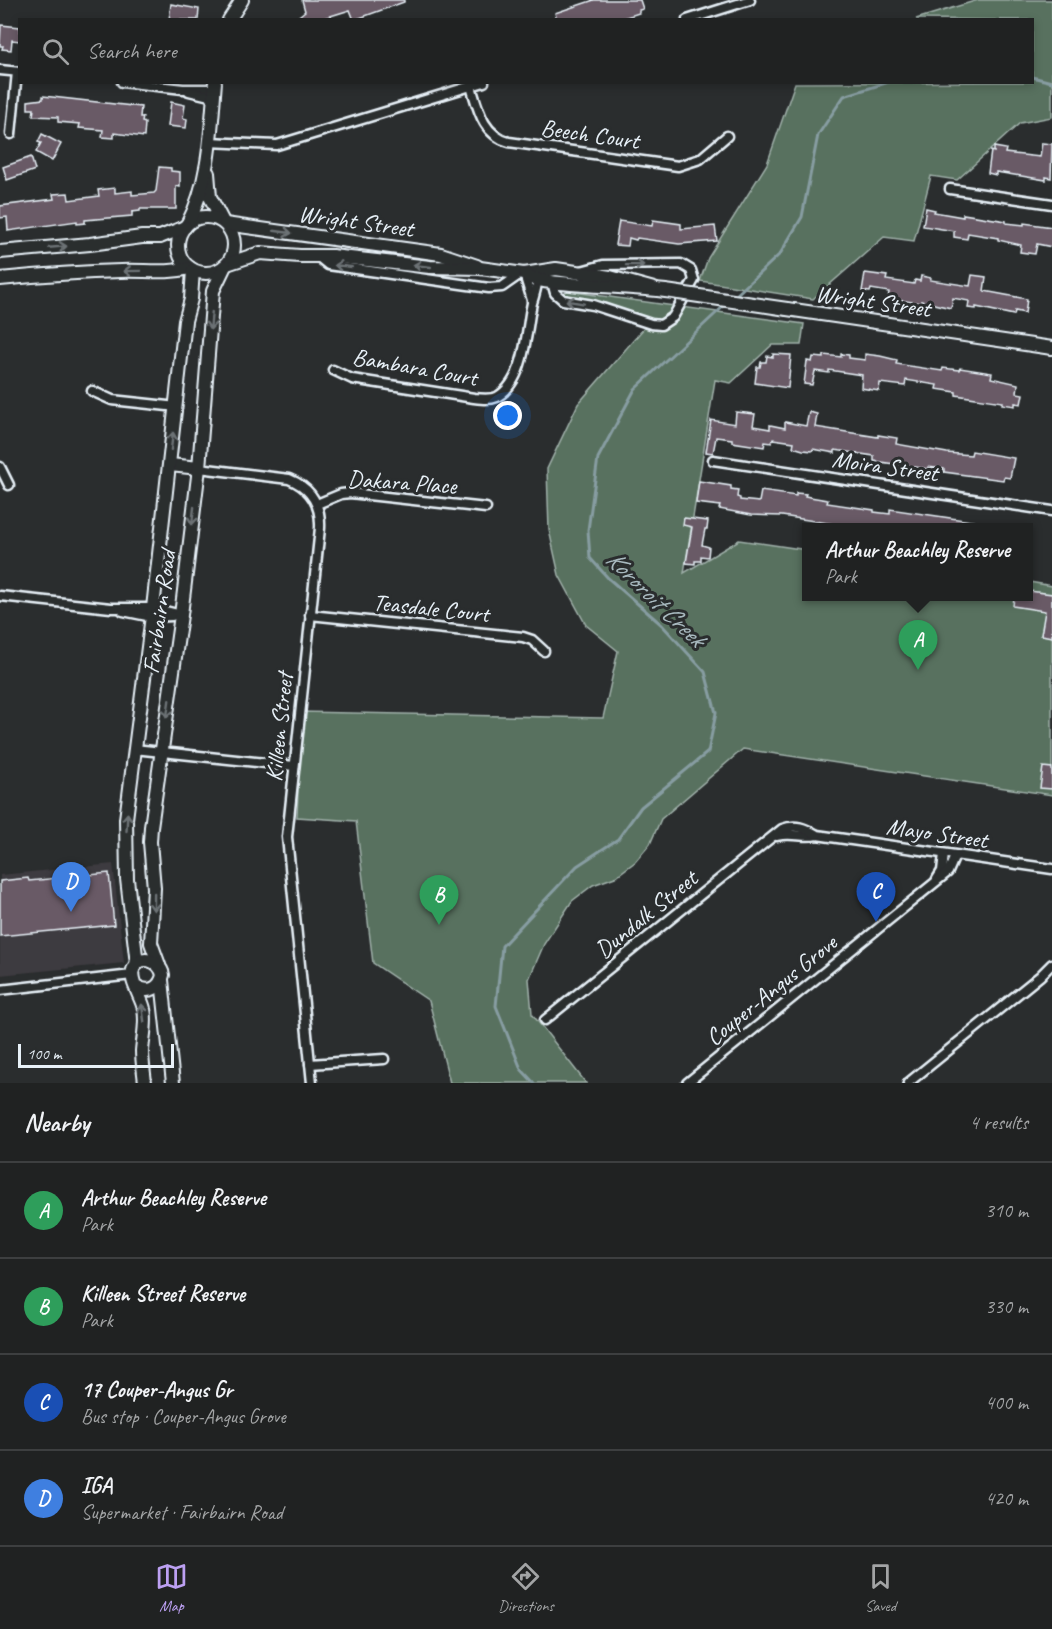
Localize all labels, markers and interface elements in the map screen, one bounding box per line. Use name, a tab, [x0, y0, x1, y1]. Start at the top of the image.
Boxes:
search box	[18, 18, 1034, 84]
icon: search	[39, 35, 72, 68]
text: Search here	[87, 37, 177, 65]
street label: Beech Court	[539, 112, 643, 156]
street label: Wright Street	[297, 198, 417, 244]
one-way arrow	[272, 227, 292, 238]
one-way arrow	[48, 241, 68, 252]
one-way arrow	[625, 259, 645, 270]
one-way arrow	[334, 260, 354, 271]
one-way arrow	[412, 260, 432, 271]
one-way arrow	[123, 265, 143, 277]
street label: Wright Street	[814, 278, 934, 324]
one-way arrow	[566, 296, 585, 307]
one-way arrow	[205, 311, 216, 331]
street label: Bambara Court	[350, 341, 482, 393]
your location	[493, 401, 522, 430]
one-way arrow	[167, 432, 178, 452]
street label: Moira Street	[830, 444, 942, 489]
street label: Dakara Place	[347, 463, 460, 501]
one-way arrow	[187, 505, 198, 525]
popup	[802, 523, 1033, 601]
text: Arthur Beachley Reserve	[825, 536, 1010, 564]
water label: Kororoit Creek	[599, 543, 716, 657]
street label: Fairbairn Road	[136, 545, 183, 676]
text: Park	[825, 564, 857, 589]
street label: Teasdale Court	[371, 587, 493, 629]
pin: A	[898, 620, 938, 670]
street label: Killeen Street	[258, 668, 300, 783]
one-way arrow	[162, 698, 173, 718]
street label: Mayo Street	[885, 811, 991, 855]
one-way arrow	[121, 813, 132, 833]
pin: D	[52, 862, 90, 912]
street label: Dundalk Street	[589, 862, 705, 964]
pin: C	[856, 872, 896, 922]
pin: B	[420, 876, 458, 925]
one-way arrow	[148, 892, 159, 912]
street label: Couper-Angus Grove	[699, 926, 845, 1052]
one-way arrow	[138, 1004, 149, 1023]
scale bar	[18, 1041, 174, 1068]
text: 100 m	[27, 1044, 61, 1064]
text: Nearby	[24, 1106, 89, 1139]
text: 4 results	[969, 1110, 1028, 1135]
text: Arthur Beachley Reserve	[81, 1184, 266, 1212]
text: A	[38, 1198, 49, 1223]
text: 310 m	[985, 1198, 1028, 1223]
text: Park	[81, 1212, 113, 1237]
text: Killeen Street Reserve	[81, 1280, 245, 1308]
text: B	[38, 1294, 49, 1319]
text: 330 m	[985, 1294, 1028, 1319]
text: Park	[81, 1308, 113, 1333]
text: 17 Couper-Angus Gr	[81, 1376, 232, 1404]
text: C	[39, 1390, 48, 1415]
text: 400 m	[985, 1390, 1028, 1415]
text: Bus stop · Couper-Angus Grove	[81, 1404, 286, 1429]
text: IGA	[81, 1472, 112, 1500]
text: D	[38, 1486, 49, 1511]
text: 420 m	[985, 1486, 1028, 1511]
text: Supermarket · Fairbairn Road	[81, 1500, 283, 1525]
tab: Map	[155, 1560, 188, 1616]
tab: Directions	[498, 1560, 554, 1616]
tab: Saved	[864, 1560, 897, 1616]

